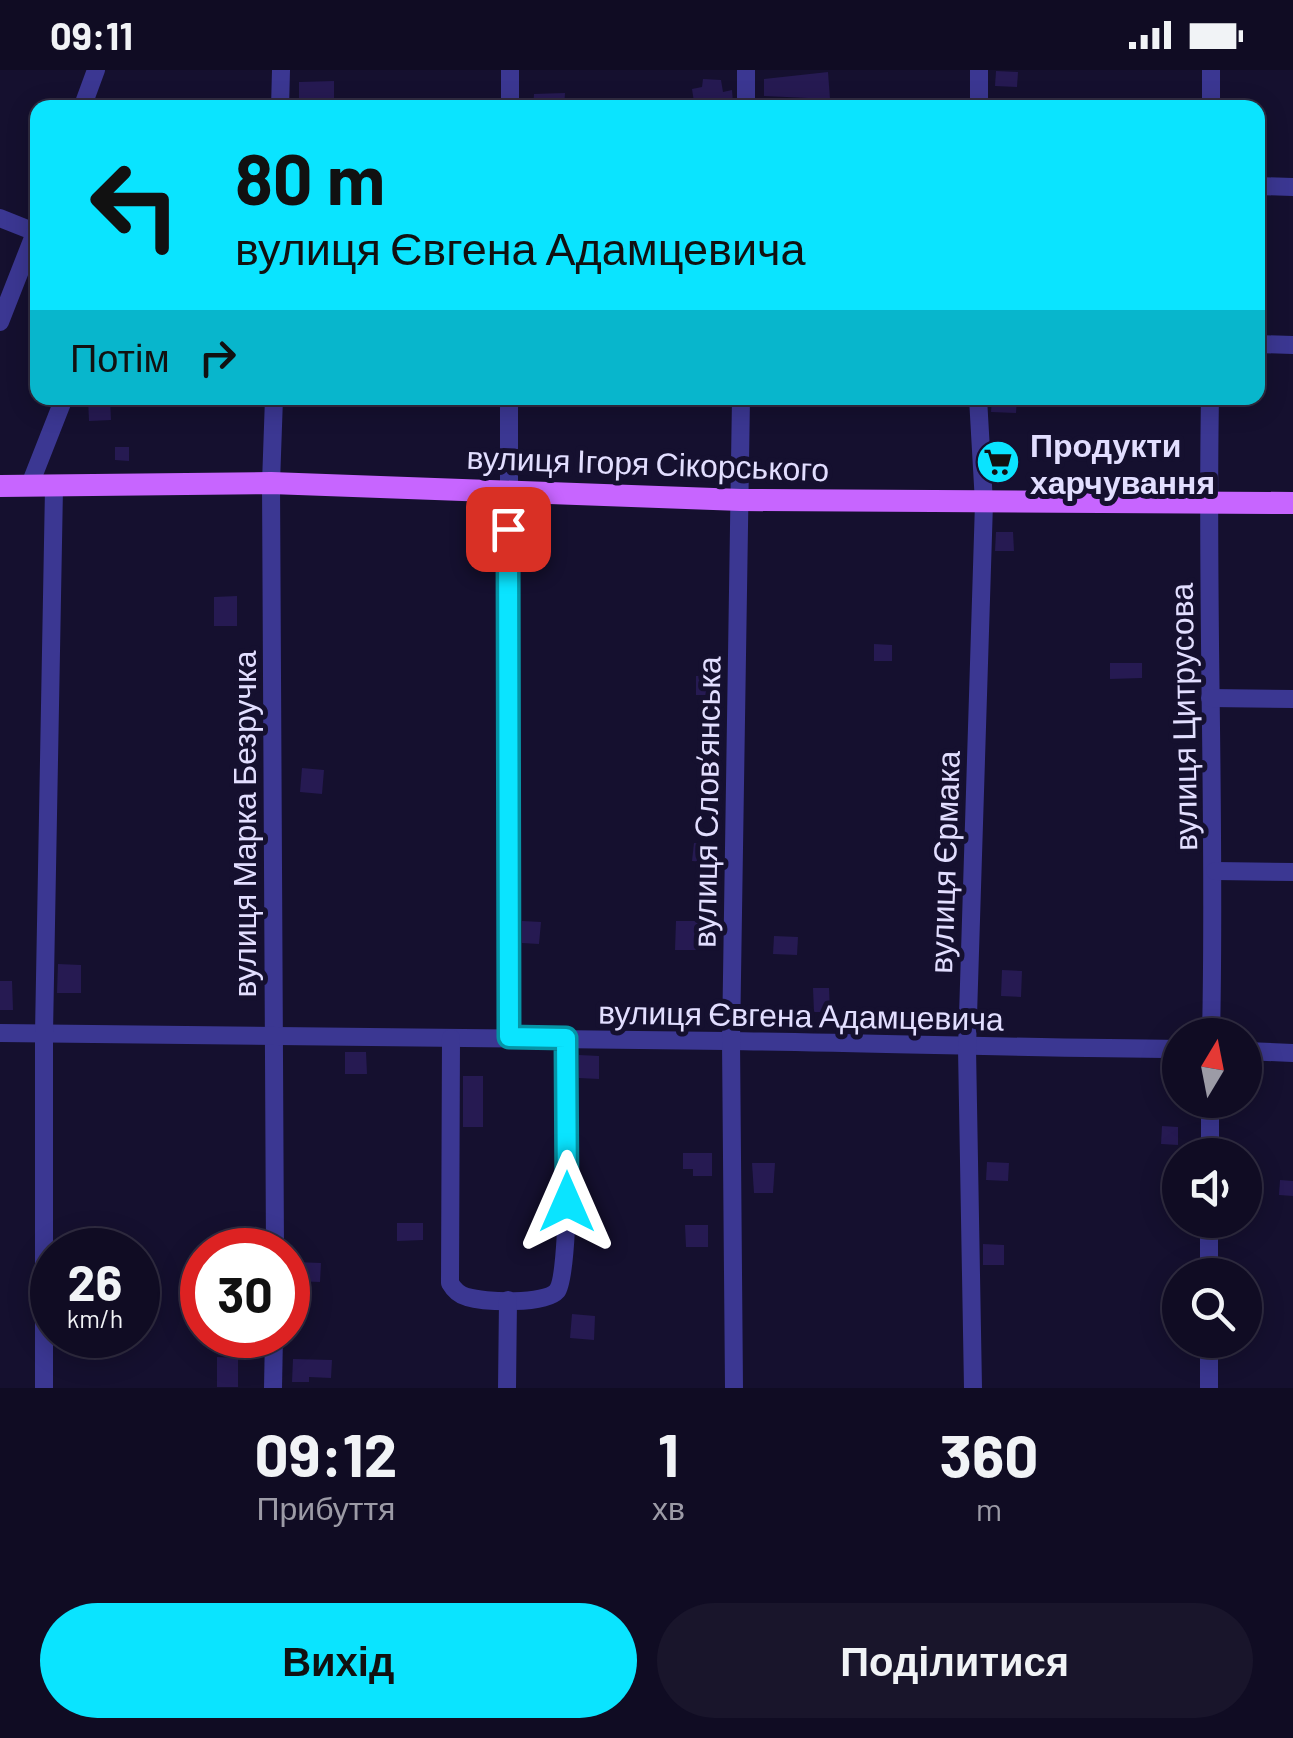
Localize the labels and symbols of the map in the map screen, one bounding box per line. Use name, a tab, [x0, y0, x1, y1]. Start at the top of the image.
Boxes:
place label: Продукти харчування	[1030, 425, 1215, 501]
street label: вулиця Ігоря Сікорського	[466, 437, 830, 488]
supermarket icon: Продукти харчування	[975, 439, 1021, 485]
pin	[466, 487, 551, 572]
street label: вулиця Цитрусова	[1161, 582, 1204, 851]
street label: вулиця Марка Безручка	[224, 650, 263, 998]
street label: вулиця Слов’янська	[683, 656, 728, 948]
street label: вулиця Єрмака	[920, 750, 967, 974]
street label: вулиця Євгена Адамцевича	[598, 991, 1004, 1038]
north arrow	[1162, 1018, 1262, 1118]
position arrow	[515, 1150, 619, 1254]
speed limit sign: 30	[180, 1228, 310, 1358]

